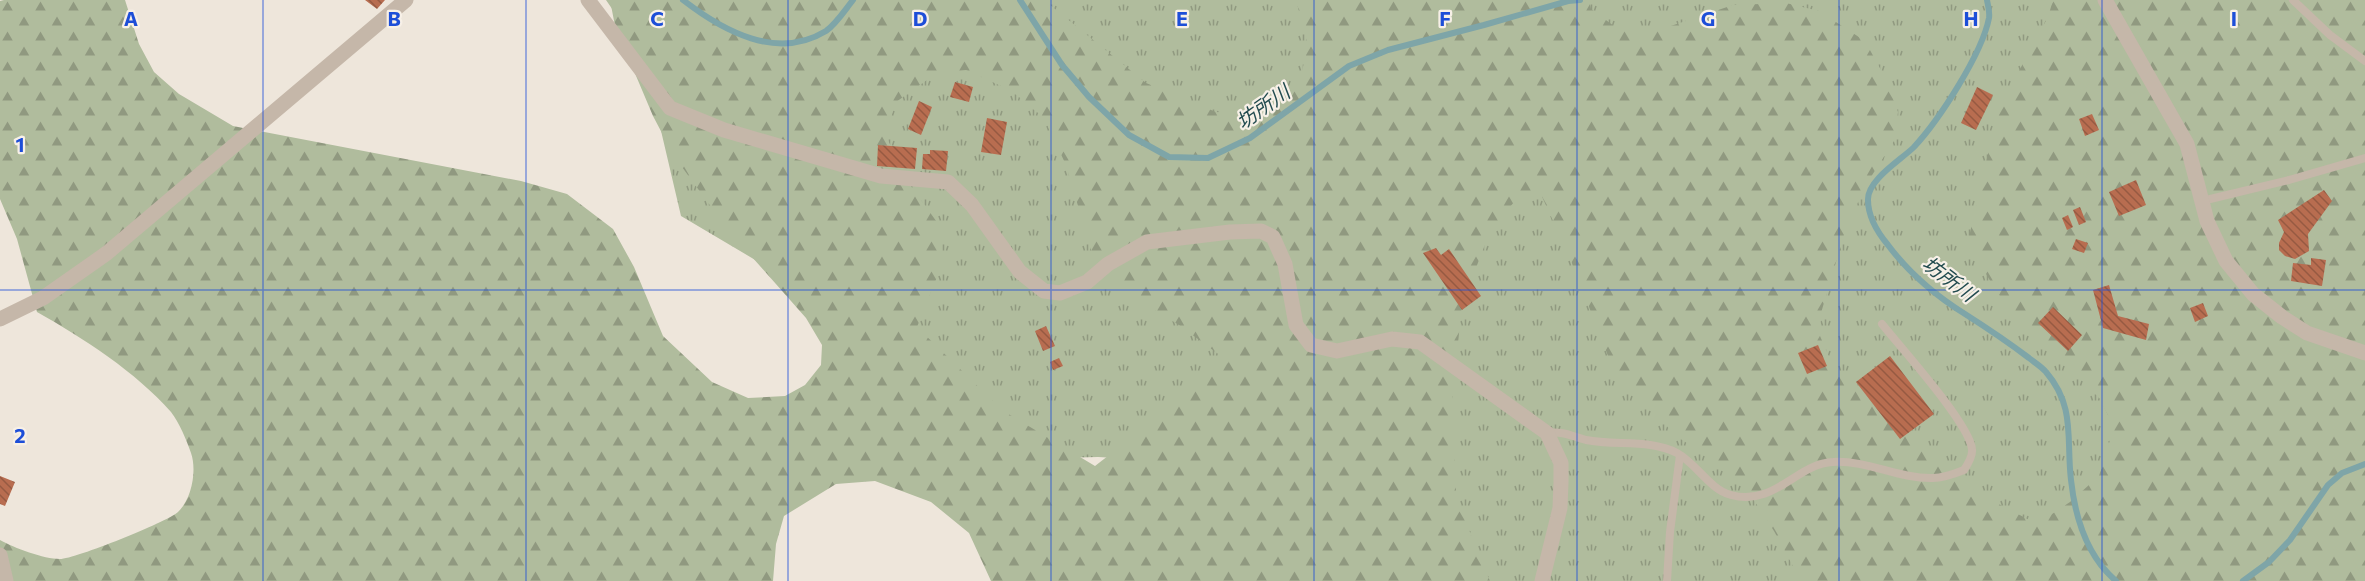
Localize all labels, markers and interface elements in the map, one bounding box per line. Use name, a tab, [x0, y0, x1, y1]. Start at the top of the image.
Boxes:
text: A	[124, 6, 138, 30]
text: B	[387, 6, 401, 30]
text: C	[650, 6, 664, 30]
text: D	[913, 6, 927, 30]
text: E	[1176, 6, 1188, 30]
text: F	[1439, 6, 1451, 30]
text: G	[1701, 6, 1715, 30]
text: H	[1964, 6, 1979, 30]
text: I	[2231, 6, 2237, 30]
water label: 坊所川	[1231, 78, 1296, 133]
text: 1	[15, 132, 25, 156]
water label: 坊所川	[1918, 251, 1982, 307]
text: 2	[14, 423, 26, 447]

